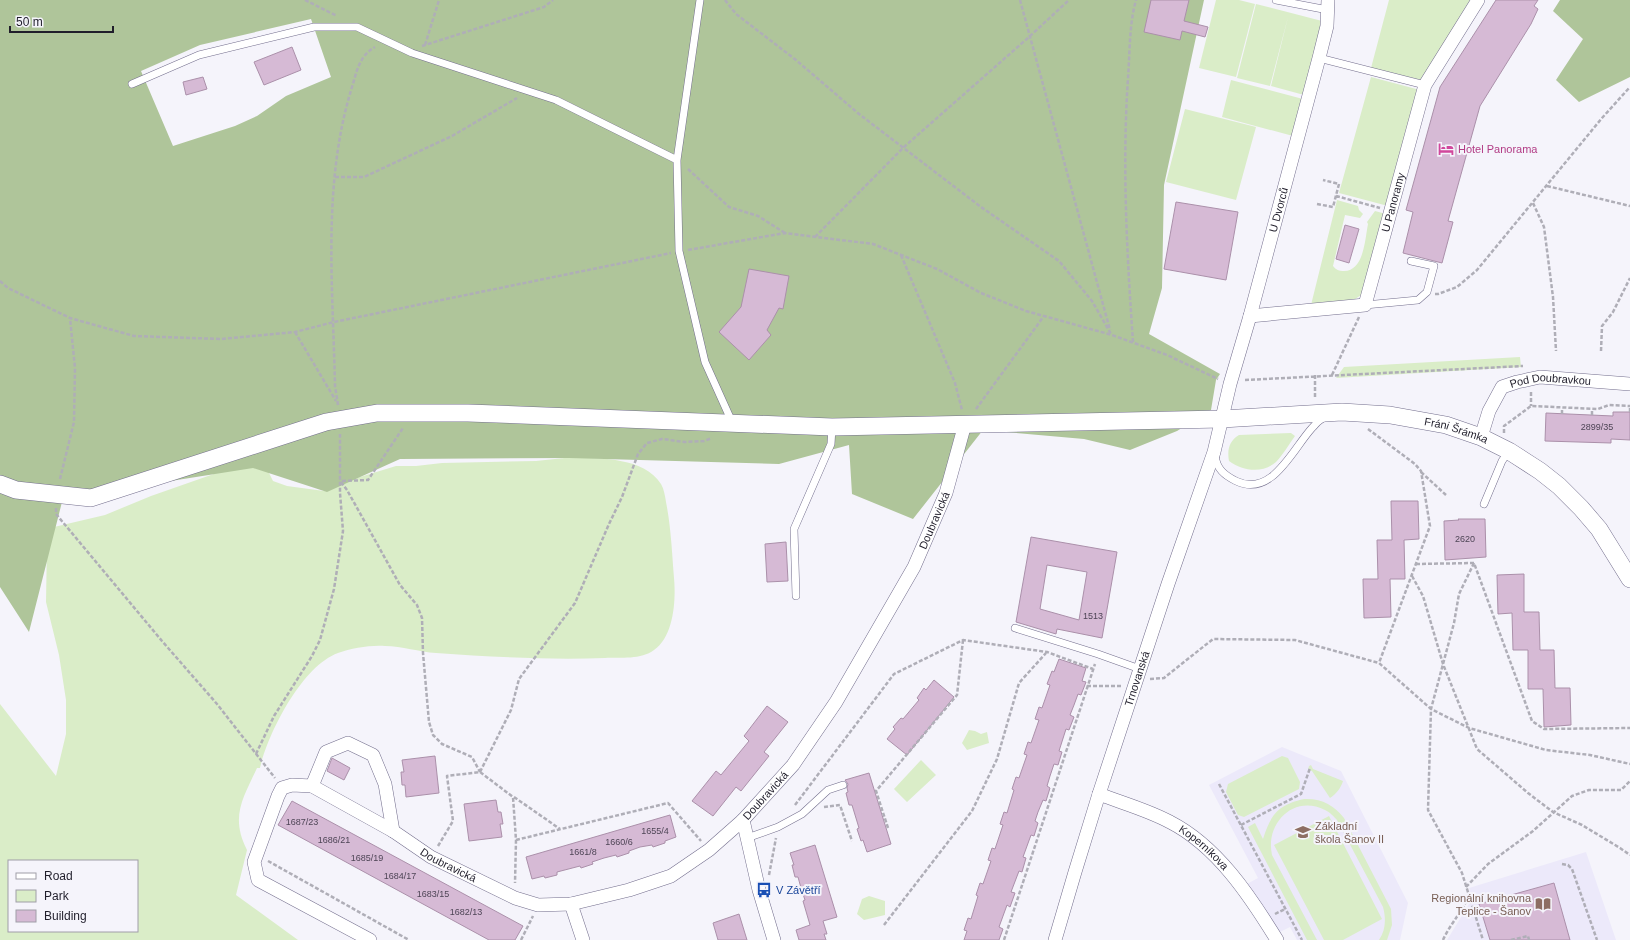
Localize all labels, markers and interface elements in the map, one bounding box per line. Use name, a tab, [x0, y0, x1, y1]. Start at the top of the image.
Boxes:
scale bar	[10, 8, 113, 34]
text: 50 m	[16, 15, 43, 29]
hotel icon: Hotel Panorama	[1437, 140, 1455, 158]
place label: Hotel Panorama	[1458, 143, 1538, 155]
street label: U Panoramy	[1379, 171, 1407, 233]
street label: U Dvorců	[1267, 186, 1290, 234]
street label: Pod Doubravkou	[1508, 371, 1591, 390]
street label: Fráni Šrámka	[1423, 415, 1491, 446]
house number: 2899/35	[1581, 422, 1613, 432]
street label: Doubravická	[917, 489, 952, 551]
house number: 2620	[1455, 534, 1475, 544]
house number: 1513	[1083, 611, 1103, 621]
street label: Trnovanská	[1122, 649, 1152, 708]
street label: Doubravická	[740, 768, 791, 822]
house number: 1687/23	[286, 817, 318, 827]
place label: Základní škola Šanov II	[1315, 820, 1384, 845]
street label: Koperníkova	[1177, 823, 1232, 873]
school or university icon: Základní škola Šanov II	[1294, 823, 1312, 841]
house number: 1655/4	[641, 826, 669, 836]
house number: 1686/21	[318, 835, 350, 845]
house number: 1660/6	[605, 837, 633, 847]
street label: Doubravická	[418, 846, 479, 885]
house number: 1661/8	[569, 847, 597, 857]
house number: 1685/19	[351, 853, 383, 863]
legend	[8, 860, 138, 932]
text: Road	[44, 869, 73, 883]
house number: 1684/17	[384, 871, 416, 881]
bus stop icon: V Závětří	[755, 881, 773, 899]
place label: V Závětří	[776, 884, 821, 896]
text: Park	[44, 889, 70, 903]
house number: 1683/15	[417, 889, 449, 899]
place label: Regionální knihovna Teplice - Šanov	[1431, 892, 1532, 917]
library icon: Regionální knihovna Teplice - Šanov	[1534, 895, 1552, 913]
house number: 1682/13	[450, 907, 482, 917]
text: Building	[44, 909, 87, 923]

